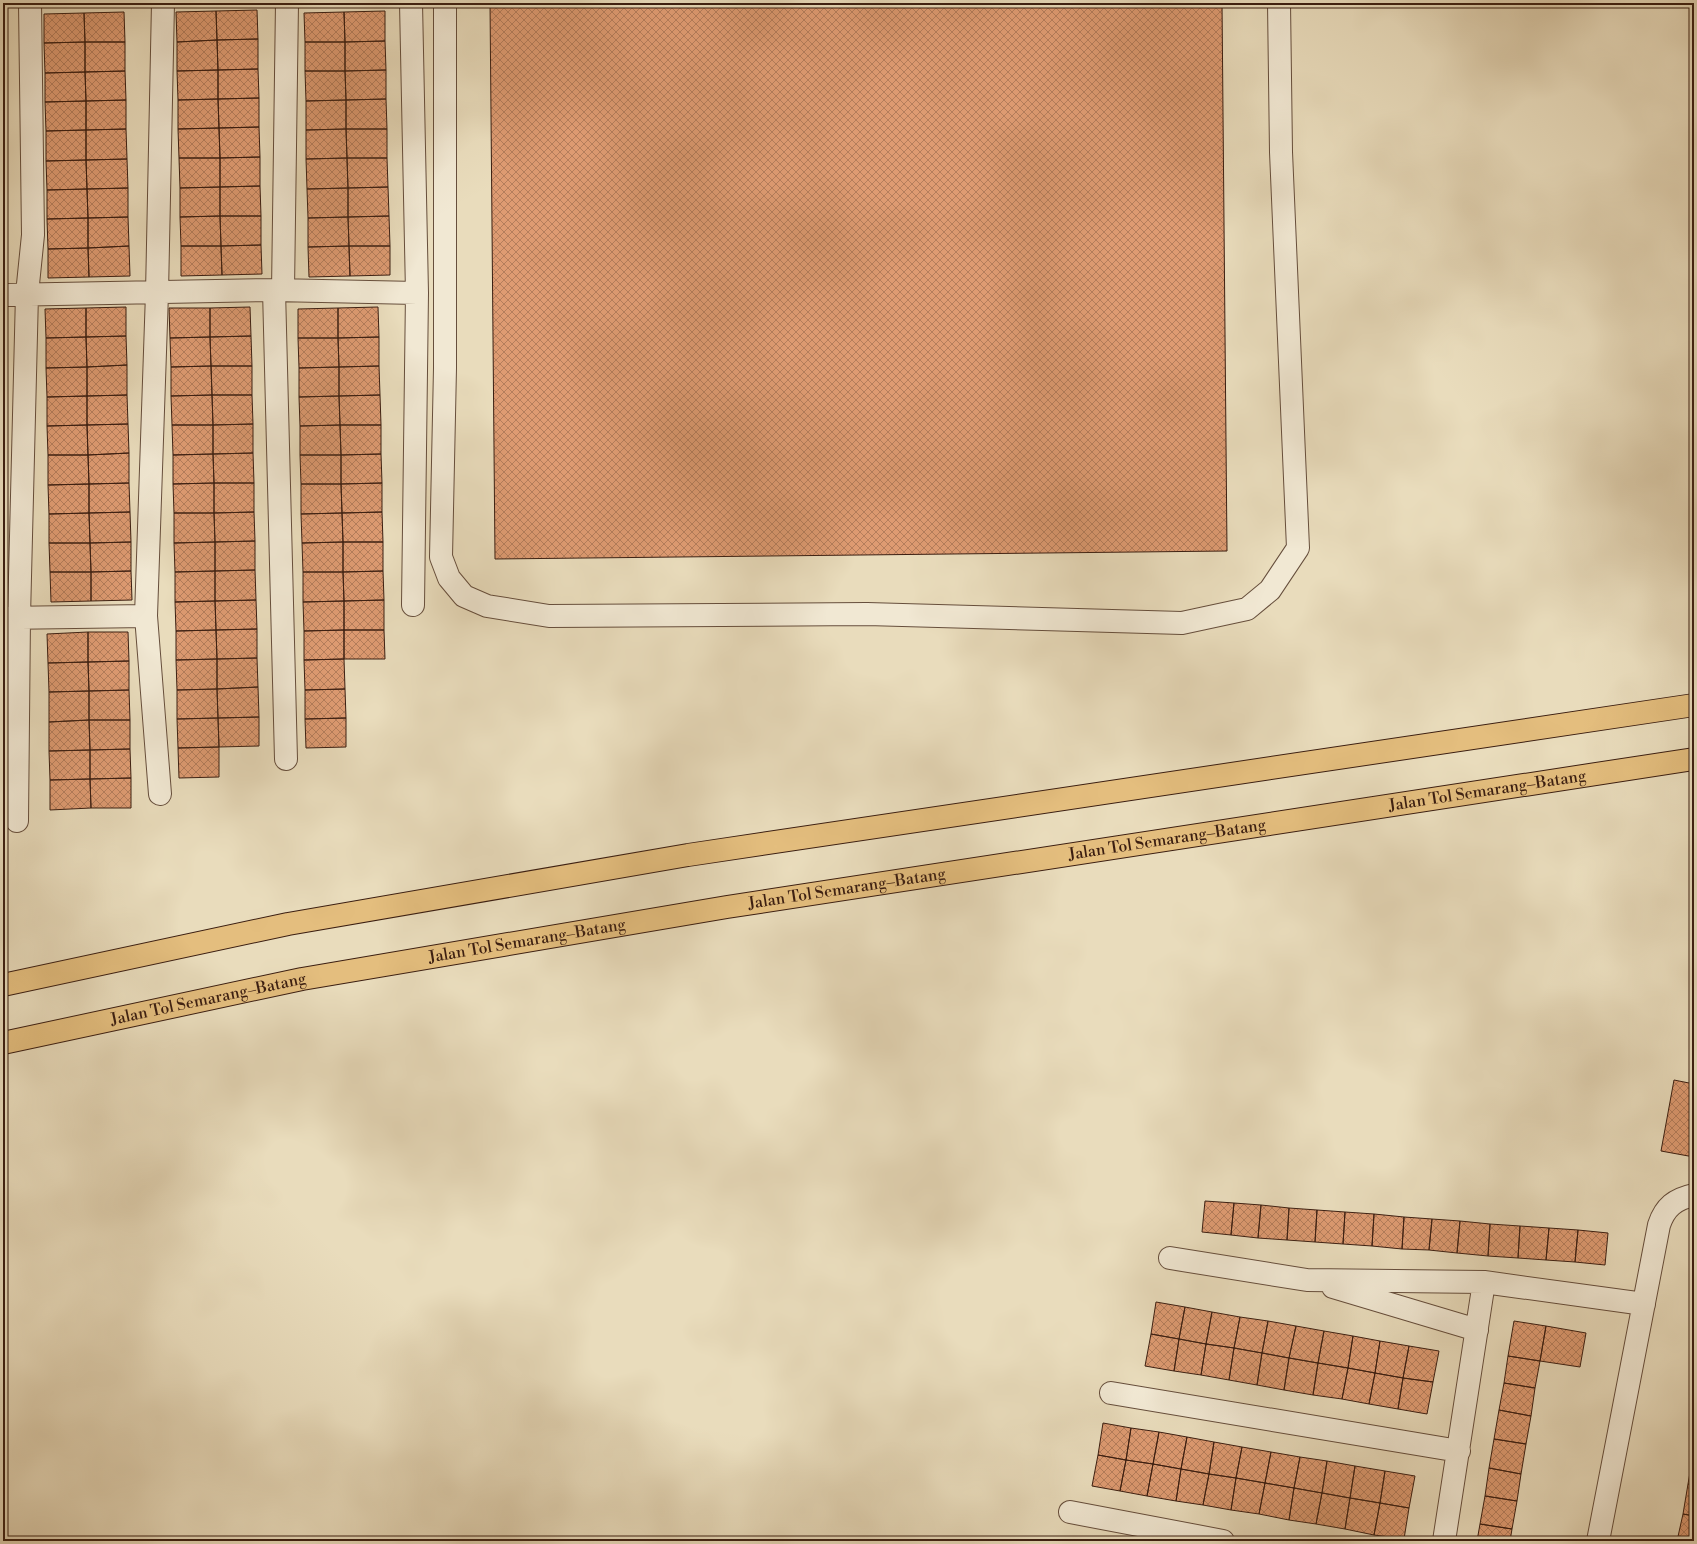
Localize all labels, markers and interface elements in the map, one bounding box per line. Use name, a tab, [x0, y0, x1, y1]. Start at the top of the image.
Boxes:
street label: Jalan Tol Semarang–Batang	[1386, 766, 1588, 816]
street label: Jalan Tol Semarang–Batang	[1066, 815, 1268, 865]
street label: Jalan Tol Semarang–Batang	[746, 864, 948, 914]
street label: Jalan Tol Semarang–Batang	[426, 914, 628, 968]
street label: Jalan Tol Semarang–Batang	[108, 968, 309, 1030]

